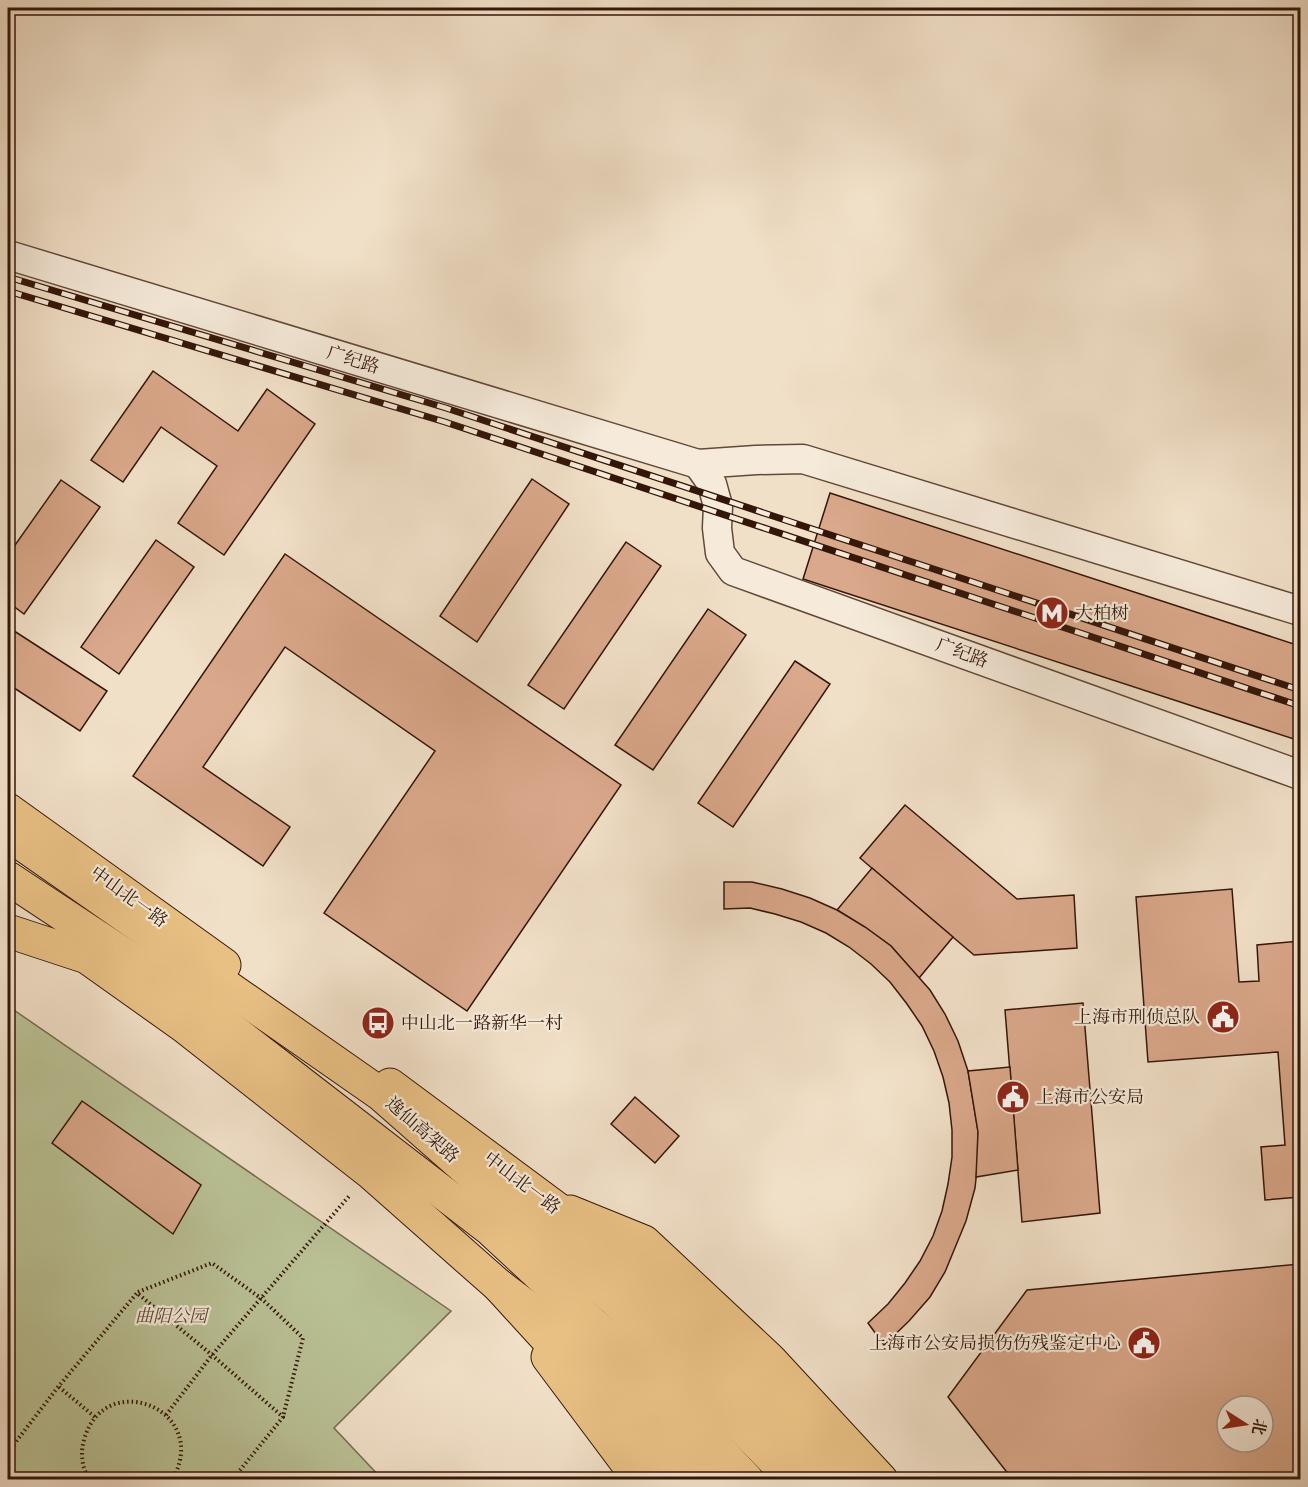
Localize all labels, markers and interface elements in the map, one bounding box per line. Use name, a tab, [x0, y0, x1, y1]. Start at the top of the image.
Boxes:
street label: 广纪路	[324, 342, 382, 378]
metro station icon: 大柏树	[1034, 595, 1070, 631]
place label: 大柏树	[1075, 603, 1129, 624]
street label: 广纪路	[933, 634, 991, 672]
street label: 中山北一路	[86, 862, 172, 932]
public building icon: 上海市刑侦总队	[1205, 999, 1241, 1035]
bus stop icon: 中山北一路新华一村	[360, 1005, 396, 1041]
place label: 上海市刑侦总队	[1074, 1007, 1200, 1028]
place label: 中山北一路新华一村	[401, 1013, 563, 1034]
public building icon: 上海市公安局	[995, 1079, 1031, 1115]
place label: 上海市公安局	[1036, 1087, 1144, 1108]
street label: 逸仙高架路	[381, 1093, 463, 1167]
street label: 中山北一路	[480, 1148, 564, 1218]
park label: 曲阳公园	[135, 1306, 210, 1327]
public building icon: 上海市公安局损伤伤残鉴定中心	[1126, 1325, 1162, 1361]
place label: 上海市公安局损伤伤残鉴定中心	[869, 1333, 1121, 1354]
north arrow	[1215, 1394, 1275, 1454]
text: 北	[1248, 1417, 1270, 1437]

